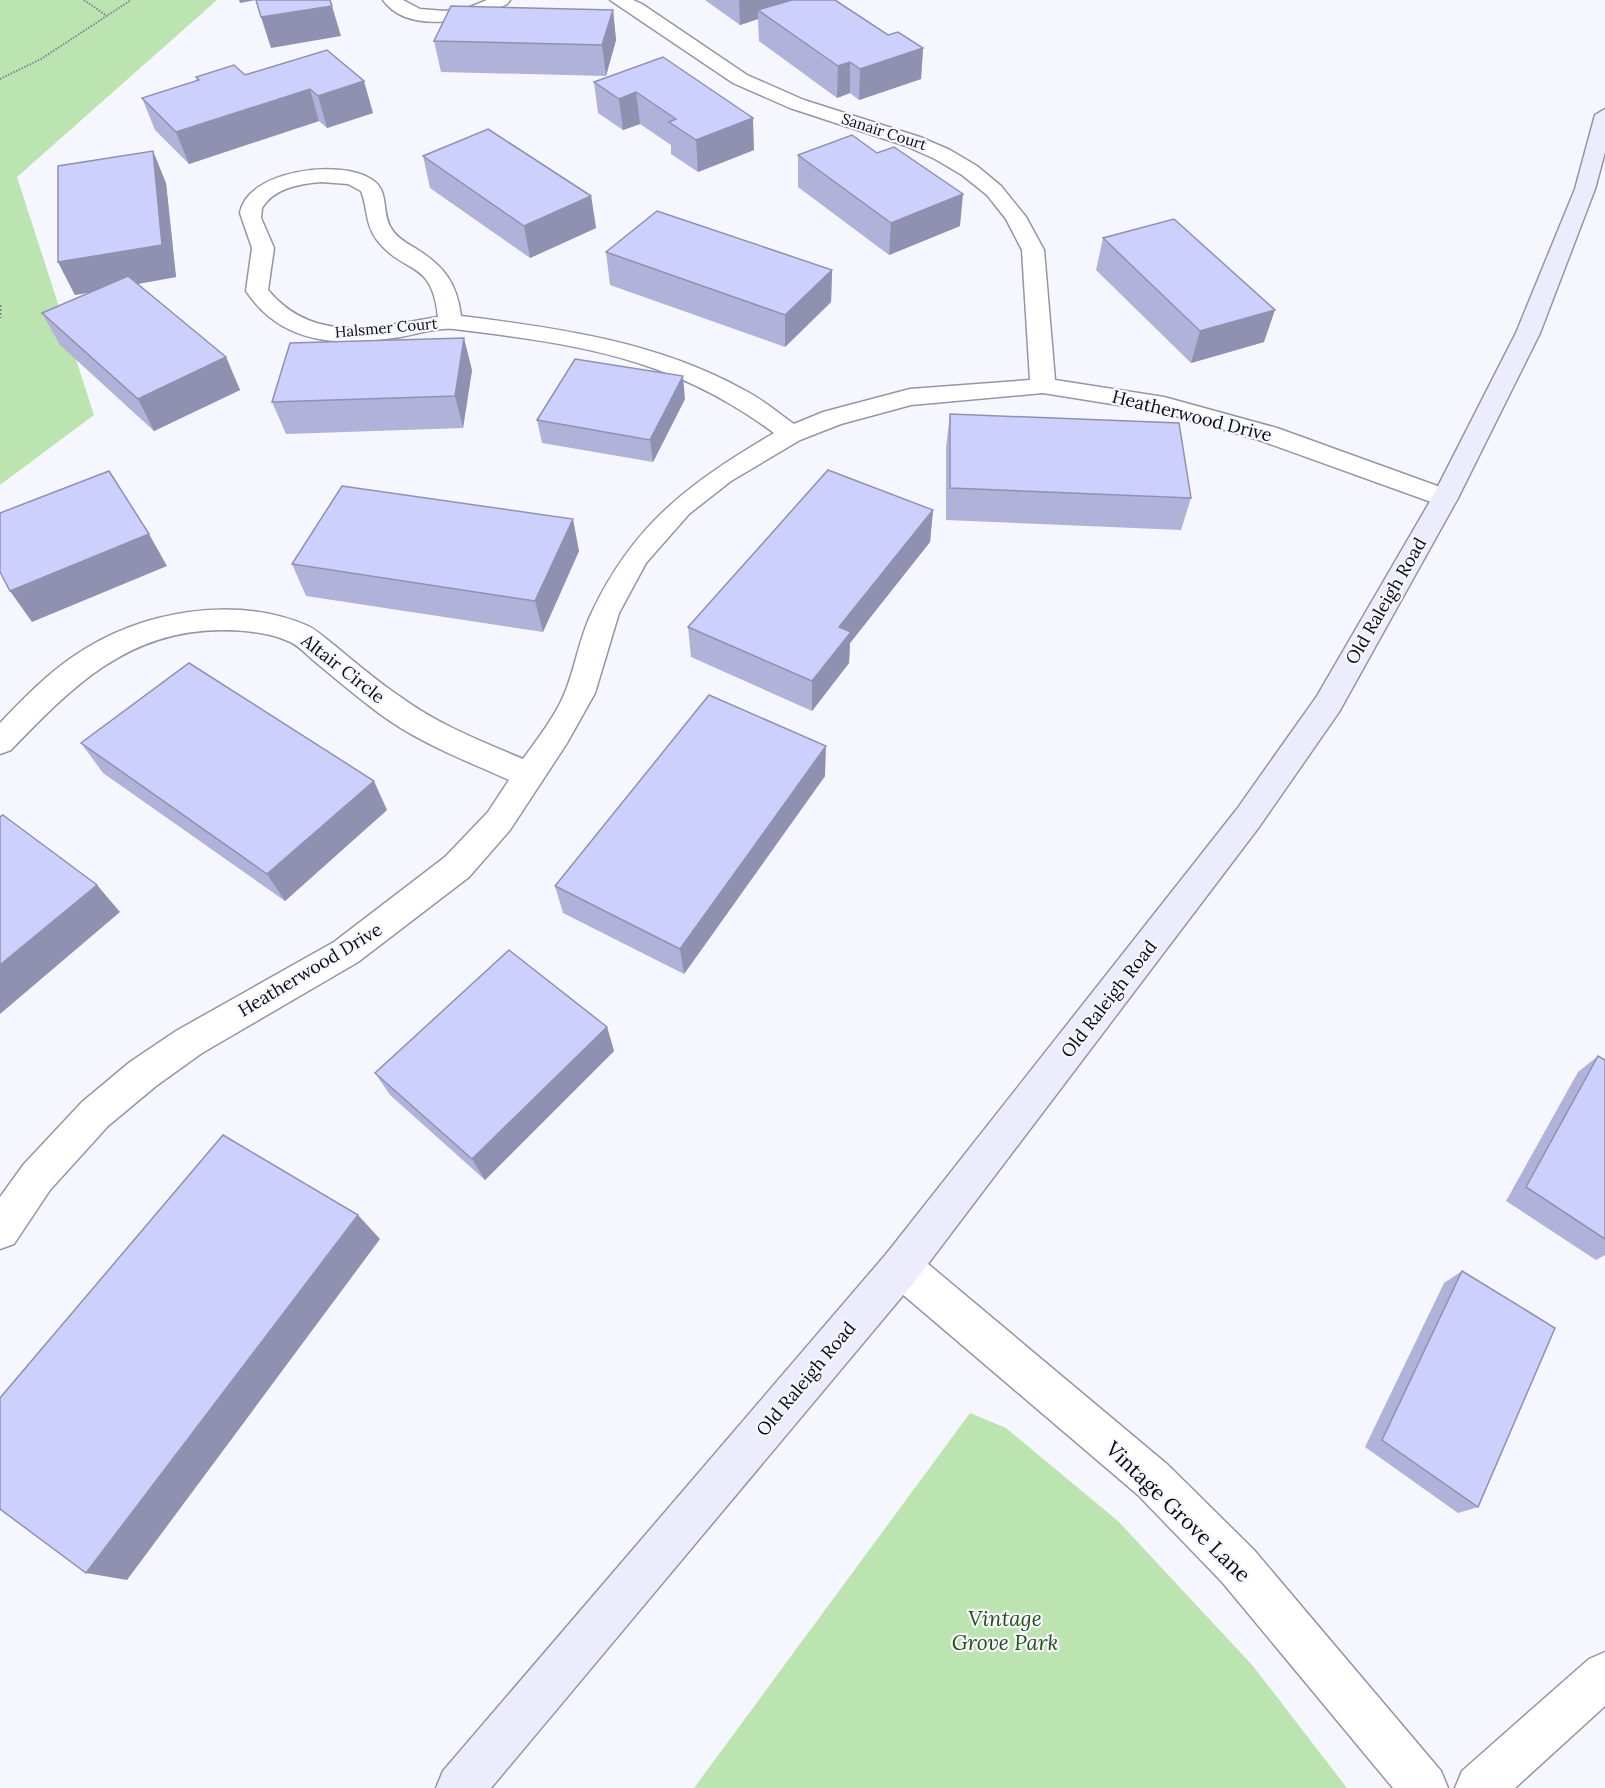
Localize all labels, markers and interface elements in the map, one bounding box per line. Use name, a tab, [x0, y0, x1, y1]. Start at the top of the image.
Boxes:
street label: Sanair Court	[839, 109, 929, 154]
street label: Halsmer Court	[334, 314, 438, 341]
street label: Heatherwood Drive	[1110, 385, 1275, 447]
street label: Old Raleigh Road	[1340, 533, 1431, 668]
street label: Altair Circle	[296, 628, 390, 708]
street label: Heatherwood Drive	[234, 917, 386, 1022]
street label: Old Raleigh Road	[1056, 935, 1162, 1062]
street label: Old Raleigh Road	[751, 1316, 860, 1441]
street label: Vintage Grove Lane	[1099, 1435, 1257, 1588]
park label: Vintage Grove Park	[952, 1605, 1058, 1656]

